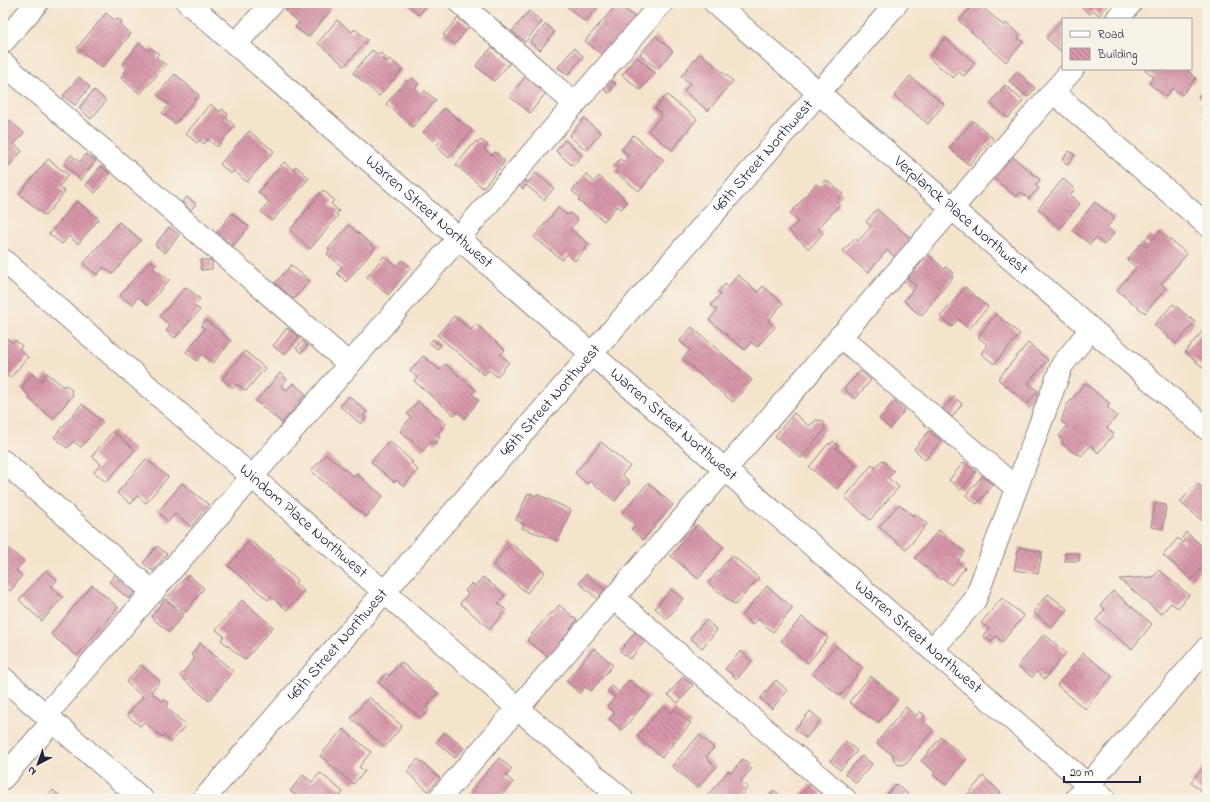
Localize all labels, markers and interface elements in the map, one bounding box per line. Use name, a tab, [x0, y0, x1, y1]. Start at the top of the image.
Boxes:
legend	[1062, 18, 1192, 70]
text: Road	[1098, 26, 1124, 44]
text: Building	[1097, 46, 1137, 65]
street label: 46th Street Northwest	[707, 94, 820, 218]
street label: Warren Street Northwest	[359, 150, 499, 275]
street label: Verplanck Place Northwest	[887, 150, 1034, 281]
street label: 46th Street Northwest	[495, 338, 607, 463]
street label: Warren Street Northwest	[604, 362, 743, 488]
street label: Windom Place Northwest	[233, 458, 373, 585]
street label: Warren Street Northwest	[849, 575, 988, 700]
street label: 46th Street Northwest	[282, 583, 394, 707]
north arrow	[18, 744, 58, 784]
scale bar	[1064, 758, 1140, 784]
text: N	[24, 762, 40, 779]
text: 20 m	[1070, 764, 1093, 782]

